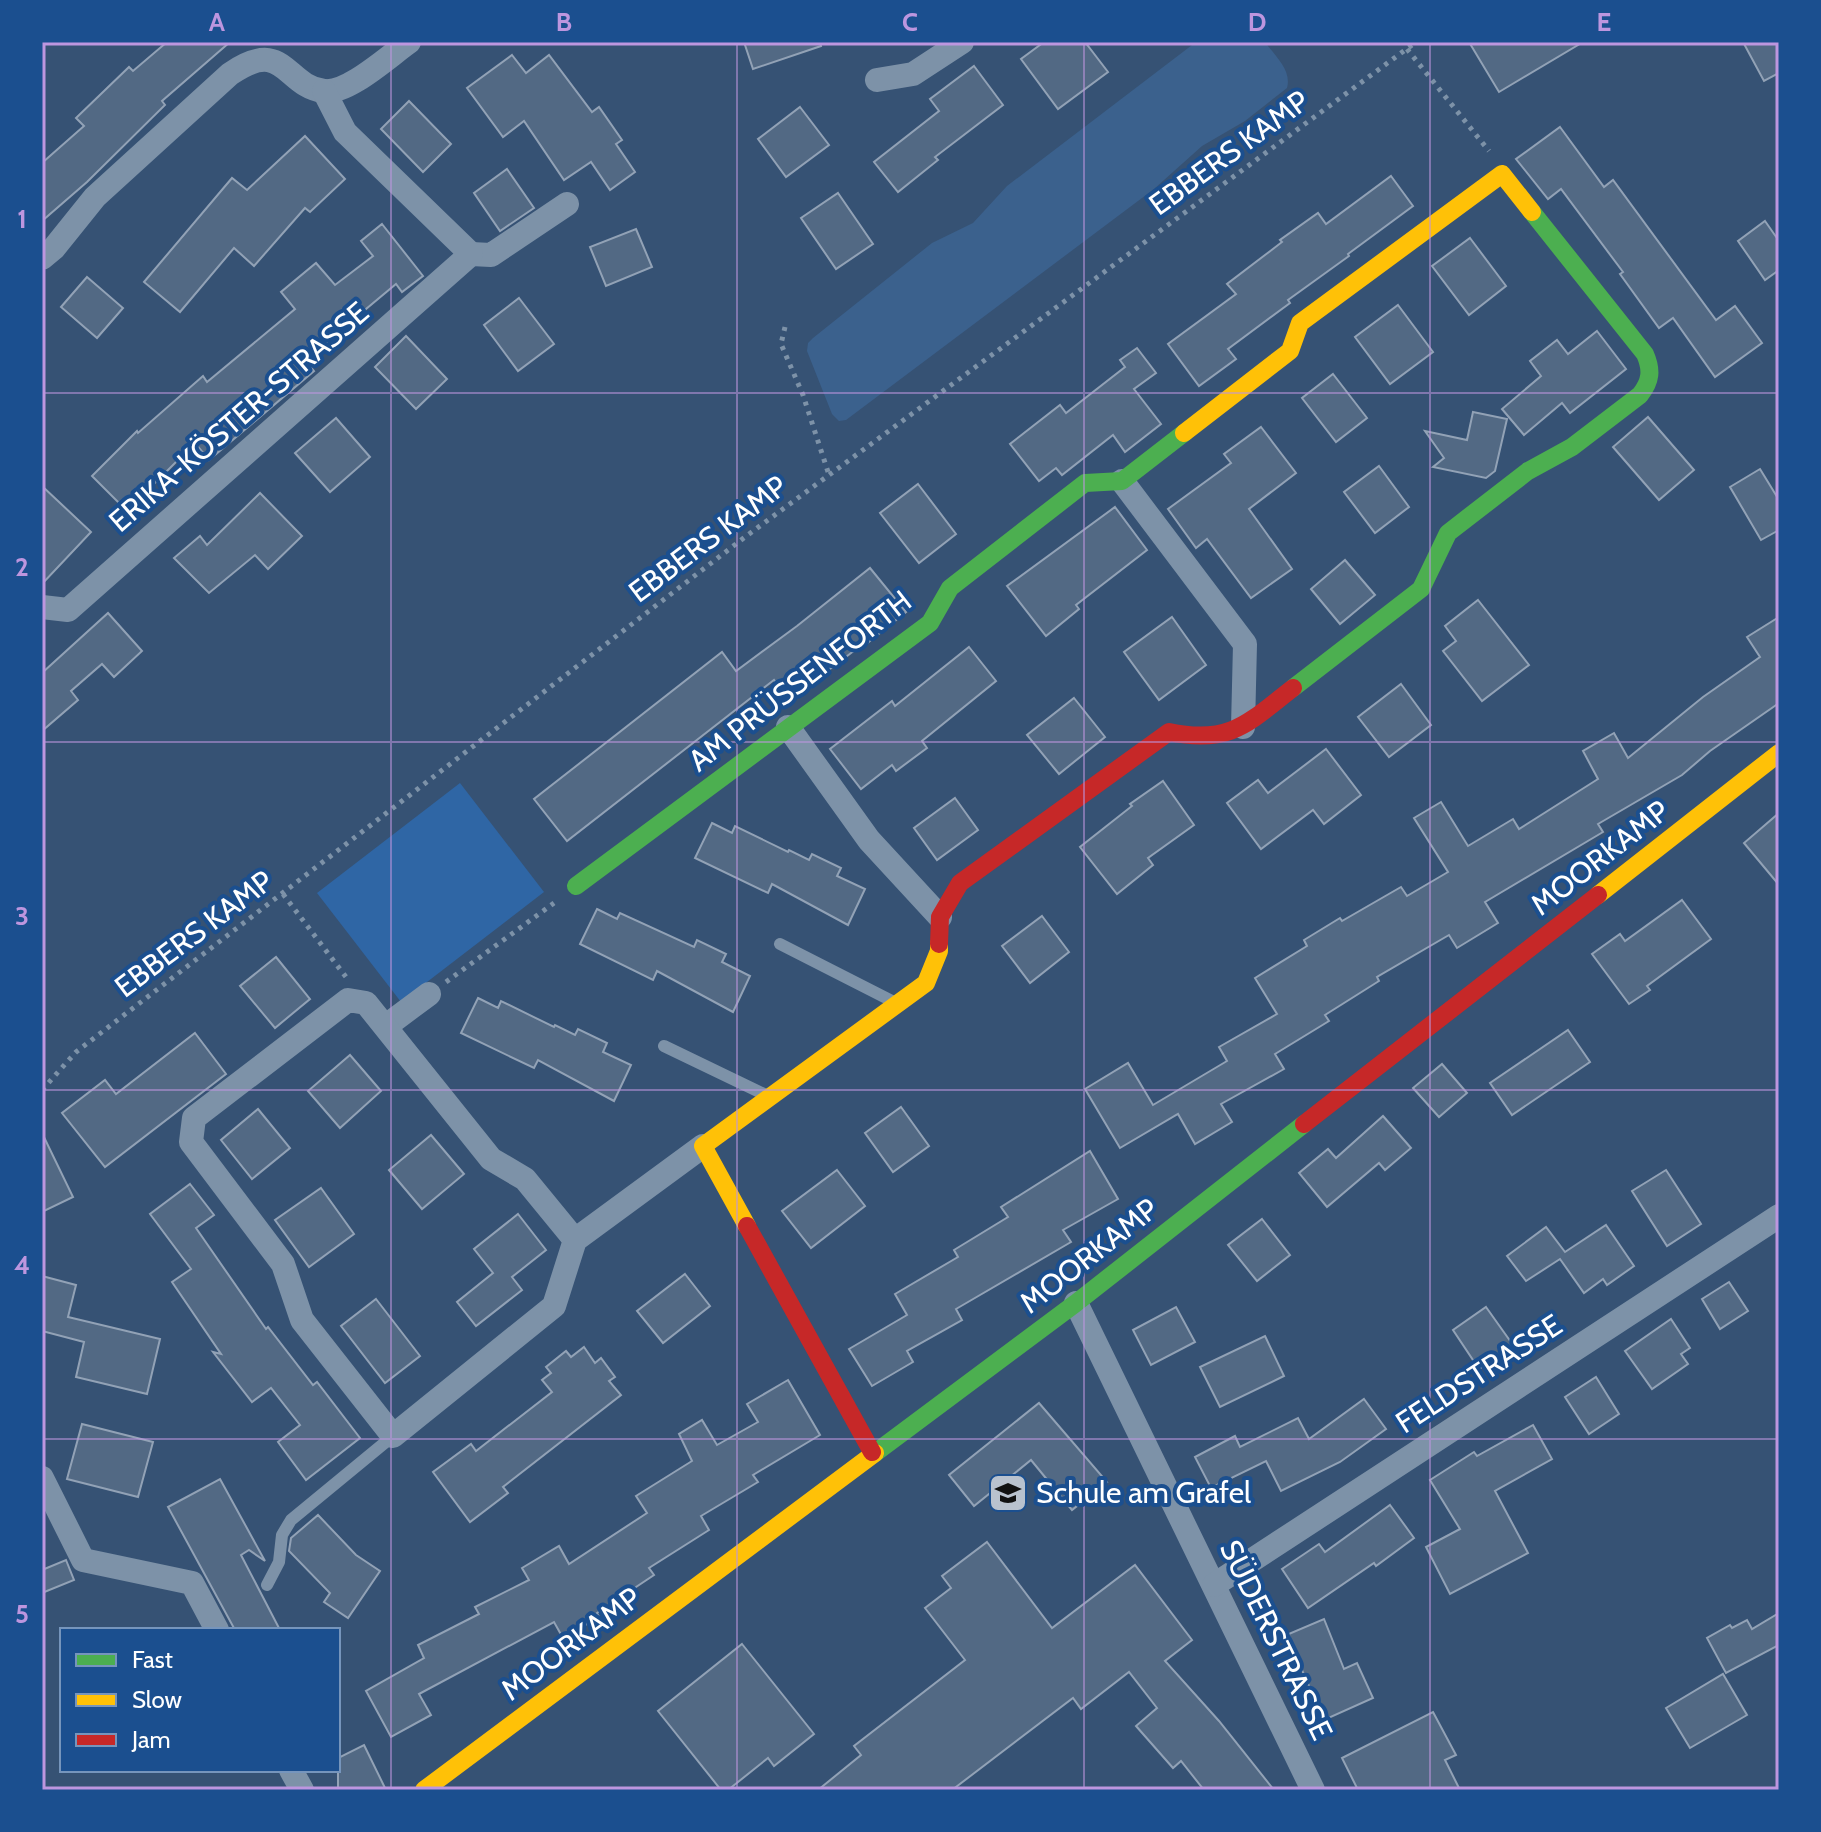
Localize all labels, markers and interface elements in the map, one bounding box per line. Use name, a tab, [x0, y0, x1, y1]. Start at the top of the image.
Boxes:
text: A	[209, 6, 226, 38]
text: B	[556, 6, 572, 38]
text: C	[902, 6, 918, 38]
text: D	[1248, 6, 1266, 38]
text: E	[1597, 6, 1611, 38]
street label: EBBERS KAMP	[1142, 82, 1316, 223]
text: 1	[17, 203, 27, 235]
street label: ERIKA-KÖSTER-STRASSE	[101, 294, 376, 540]
street label: EBBERS KAMP	[621, 467, 794, 610]
text: 2	[15, 551, 29, 583]
street label: AM PRÜSSENFORTH	[681, 582, 919, 779]
street label: MOORKAMP	[1523, 792, 1676, 923]
street label: EBBERS KAMP	[107, 862, 280, 1005]
text: 3	[15, 900, 29, 932]
street label: MOORKAMP	[1012, 1190, 1165, 1321]
text: 4	[14, 1249, 30, 1281]
street label: FELDSTRASSE	[1389, 1306, 1569, 1441]
school or university icon: Schule am Grafel	[987, 1472, 1029, 1514]
place label: Schule am Grafel	[1036, 1474, 1251, 1511]
street label: SÜDERSTRASSE	[1212, 1534, 1341, 1746]
street label: MOORKAMP	[494, 1579, 648, 1708]
text: 5	[15, 1598, 29, 1630]
legend	[60, 1628, 340, 1772]
text: Fast	[132, 1645, 173, 1674]
text: Slow	[132, 1685, 182, 1714]
text: Jam	[131, 1725, 170, 1754]

